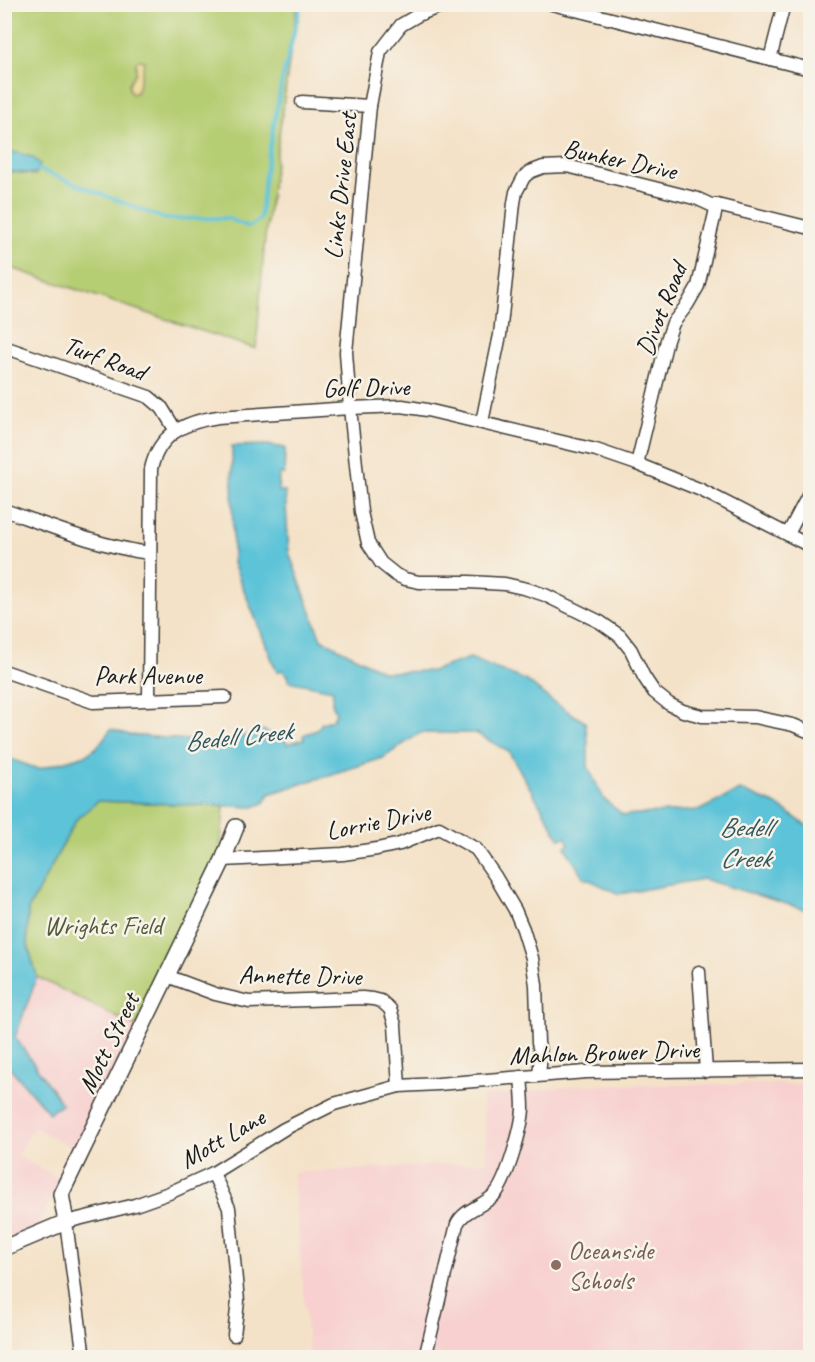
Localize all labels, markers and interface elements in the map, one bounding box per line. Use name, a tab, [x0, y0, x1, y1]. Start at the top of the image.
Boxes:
street label: Links Drive East	[316, 109, 365, 261]
street label: Bunker Drive	[560, 131, 682, 188]
street label: Divot Road	[628, 255, 696, 360]
street label: Turf Road	[59, 328, 154, 390]
street label: Golf Drive	[323, 370, 411, 405]
street label: Park Avenue	[94, 659, 204, 692]
water label: Bedell Creek	[183, 713, 297, 759]
street label: Lorrie Drive	[323, 795, 434, 848]
water label: Bedell Creek	[719, 810, 779, 875]
park label: Wrights Field	[44, 909, 166, 942]
street label: Annette Drive	[238, 958, 364, 993]
street label: Mott Street	[70, 986, 148, 1099]
street label: Mahlon Brower Drive	[509, 1033, 701, 1072]
street label: Mott Lane	[174, 1100, 272, 1176]
place label: Oceanside Schools	[568, 1234, 656, 1297]
marker: Oceanside Schools	[549, 1258, 563, 1272]

